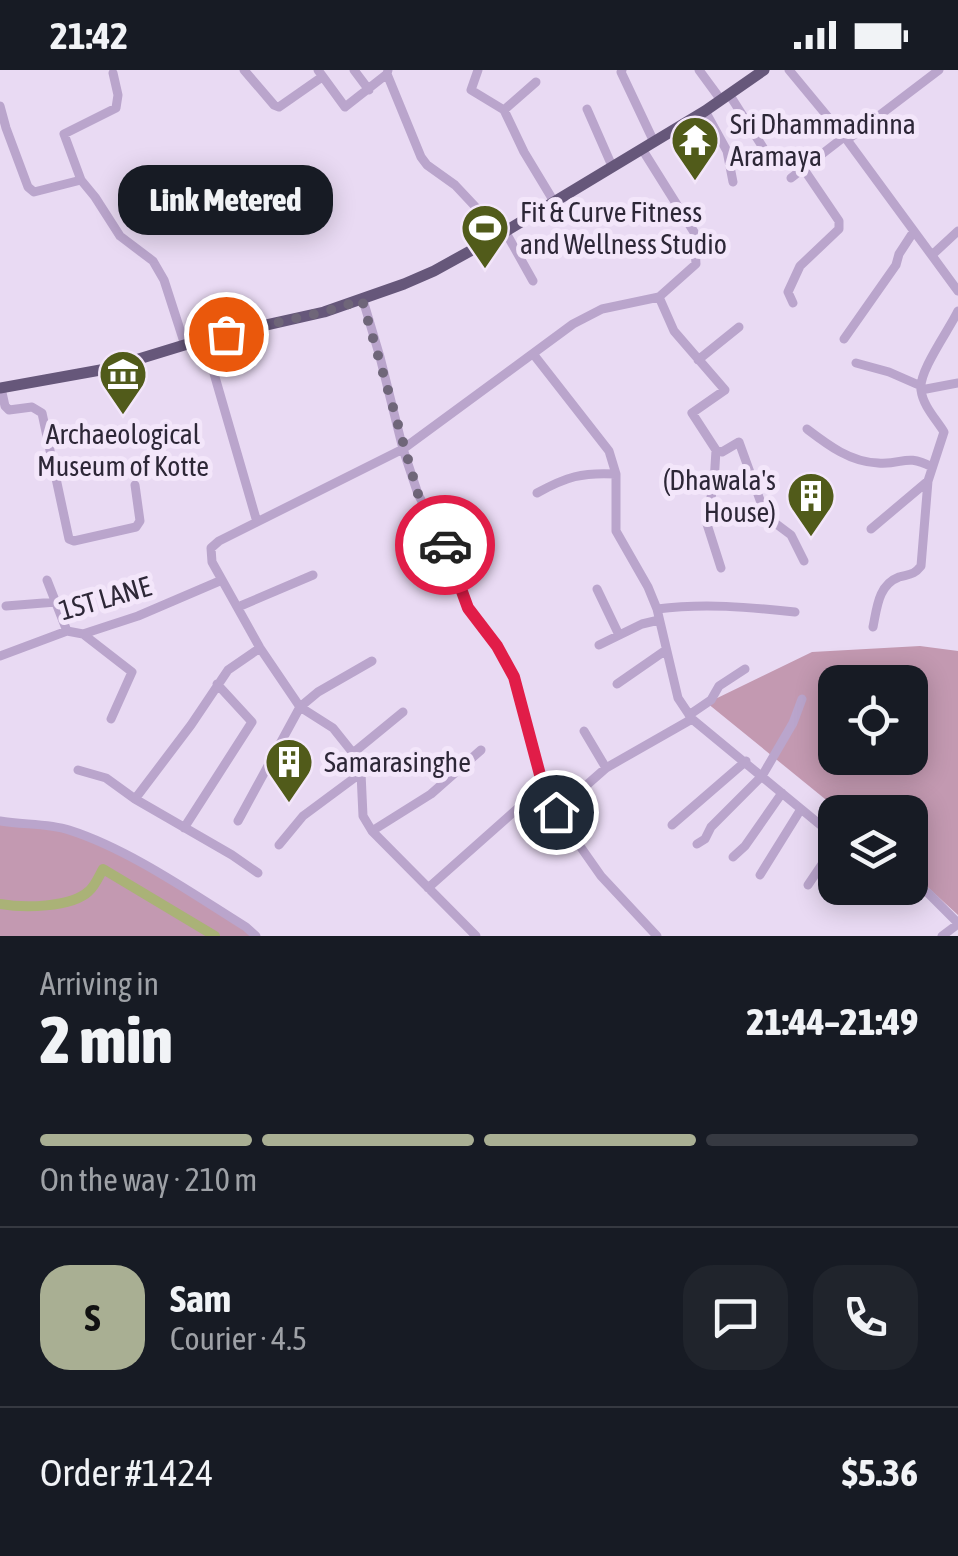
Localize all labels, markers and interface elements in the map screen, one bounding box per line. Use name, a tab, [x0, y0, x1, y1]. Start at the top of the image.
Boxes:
text: 21:42	[50, 14, 128, 57]
place label: Sri Dhammadinna Aramaya	[730, 108, 916, 172]
temple icon: Sri Dhammadinna Aramaya	[669, 114, 721, 182]
callout: Link Metered	[119, 164, 334, 234]
text: Link Metered	[149, 181, 302, 218]
place label: Fit & Curve Fitness and Wellness Studio	[520, 196, 727, 260]
sports icon: Fit & Curve Fitness and Wellness Studio	[459, 202, 511, 270]
pin	[184, 292, 269, 377]
icon: bag	[199, 307, 254, 362]
museum icon: Archaeological Museum of Kotte	[97, 348, 149, 416]
place label: Archaeological Museum of Kotte	[37, 418, 209, 482]
place label: (Dhawala's House)	[663, 464, 776, 528]
building icon: (Dhawala's House)	[785, 470, 837, 538]
courier	[395, 495, 495, 595]
icon: car	[418, 518, 473, 573]
street label: 1ST LANE	[55, 570, 155, 626]
map controls	[818, 665, 928, 905]
button: locate	[818, 665, 928, 775]
building icon: Samarasinghe	[263, 736, 315, 804]
place label: Samarasinghe	[324, 746, 471, 778]
pin	[514, 770, 599, 855]
icon: home	[529, 785, 584, 840]
button: layers	[818, 795, 928, 905]
text: Arriving in	[40, 965, 159, 1002]
text: 21:44–21:49	[746, 1000, 918, 1043]
text: 2 min	[40, 1002, 173, 1077]
text: On the way · 210 m	[40, 1161, 257, 1198]
button: chat	[683, 1265, 788, 1370]
button: phone	[813, 1265, 918, 1370]
text: Sam	[170, 1277, 231, 1320]
text: S	[85, 1296, 100, 1339]
text: Courier · 4.5	[170, 1320, 307, 1357]
text: Order #1424	[40, 1451, 213, 1494]
text: $5.36	[842, 1451, 918, 1494]

